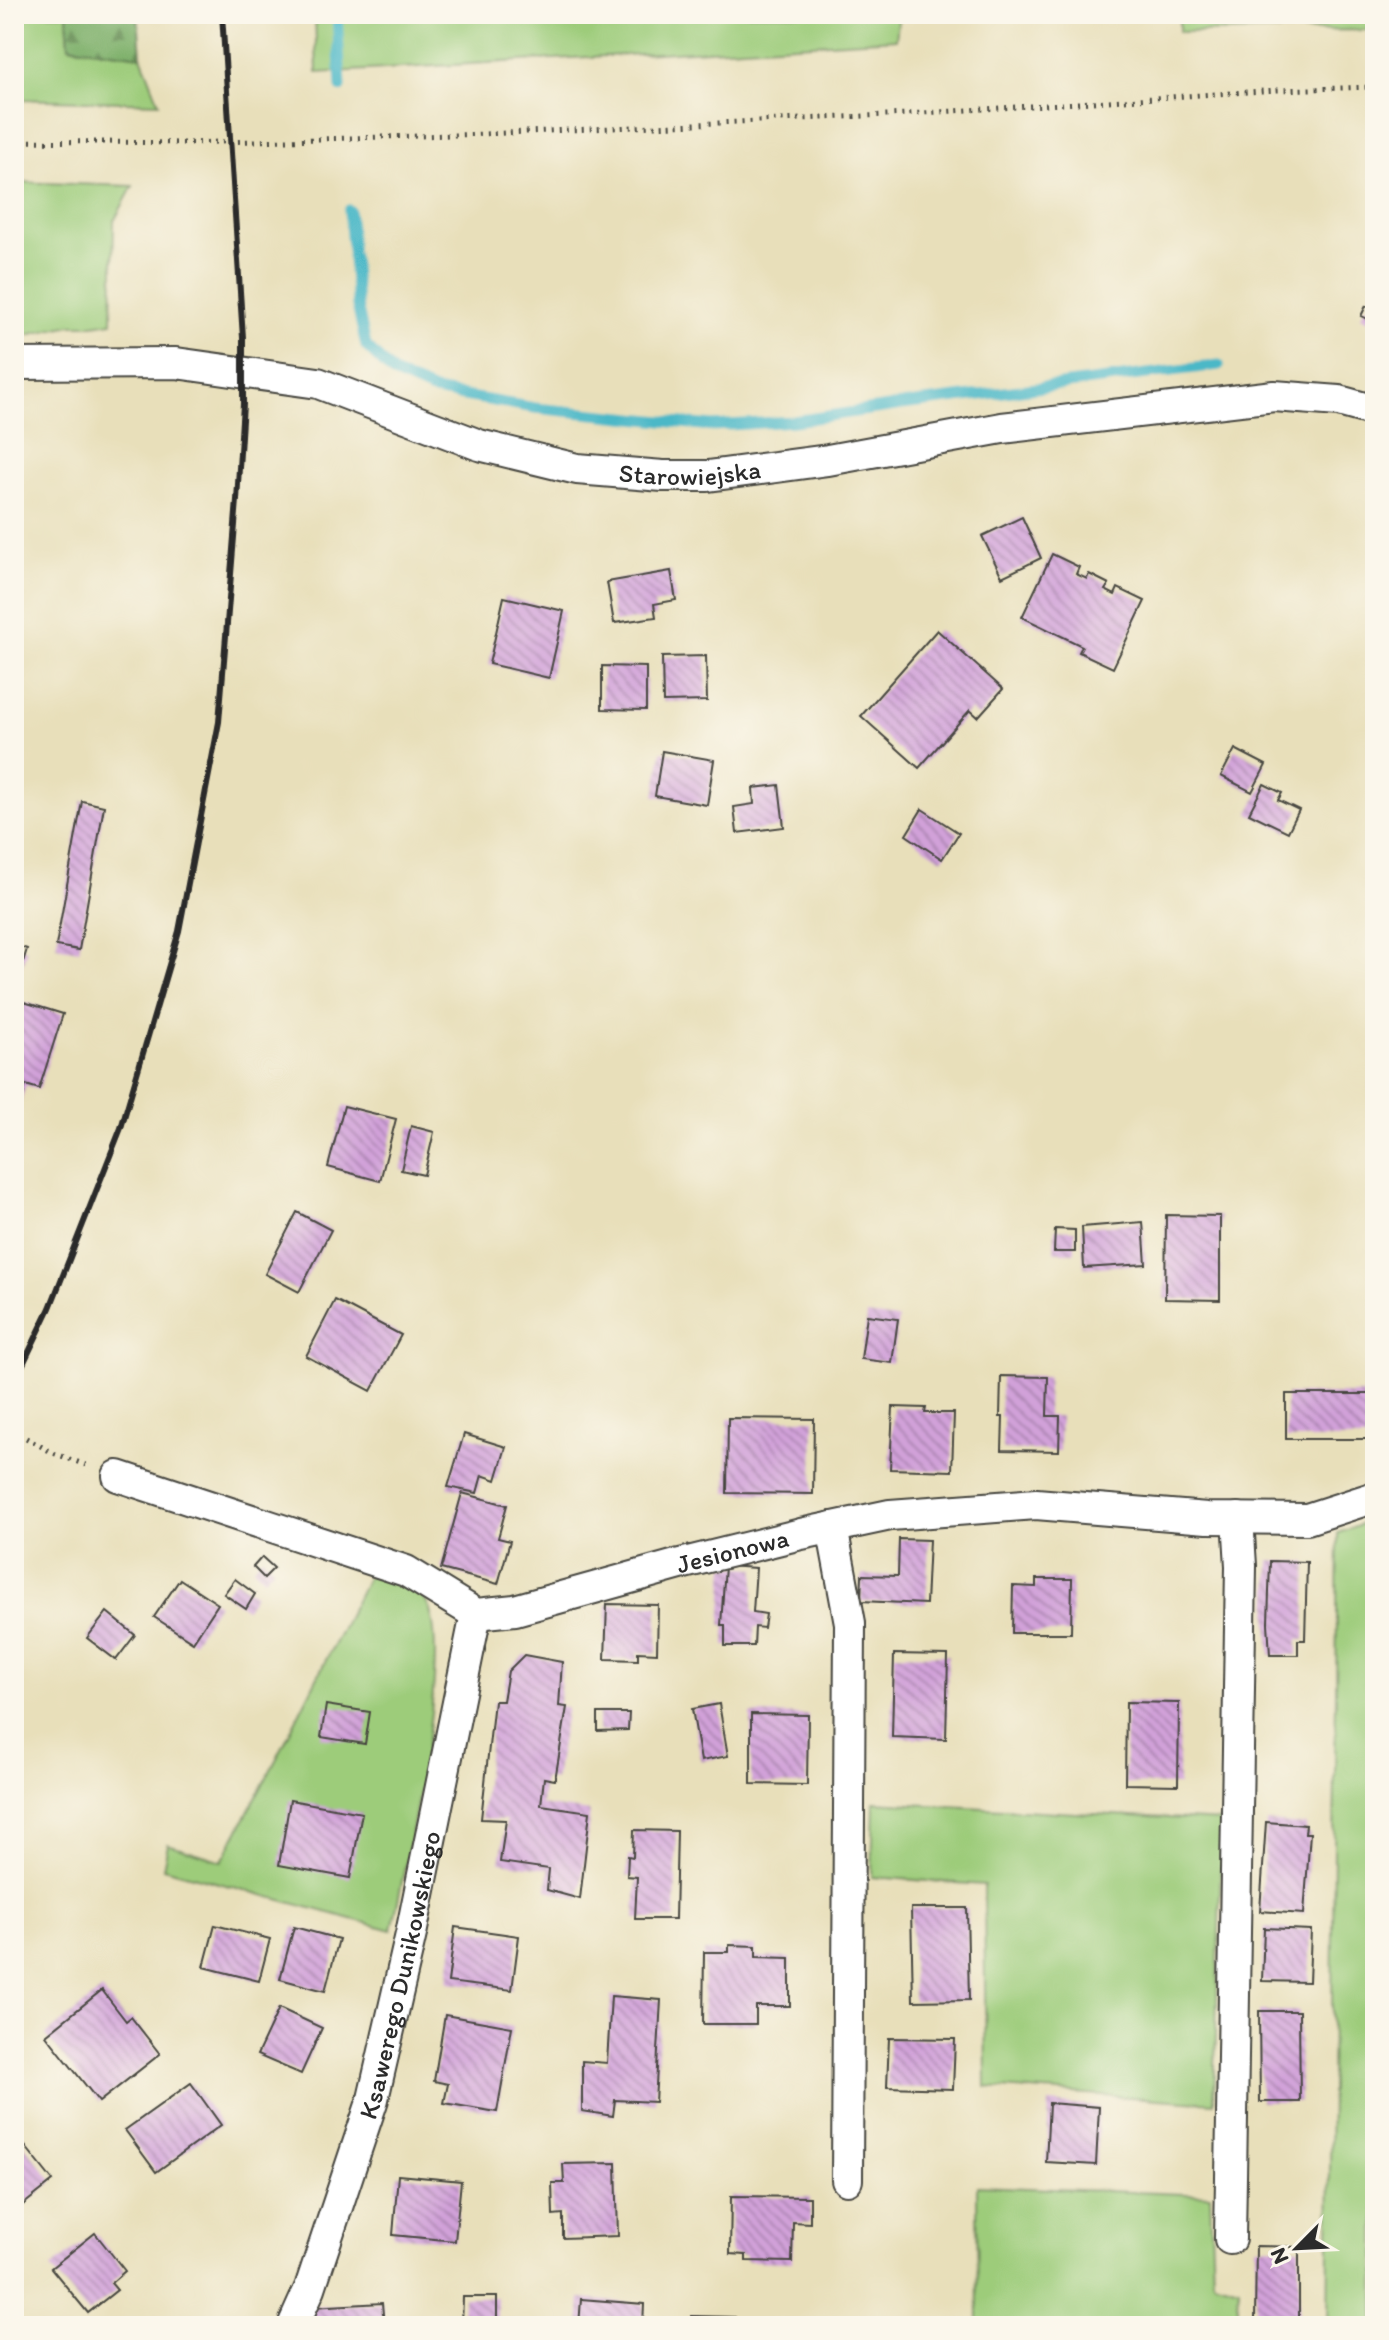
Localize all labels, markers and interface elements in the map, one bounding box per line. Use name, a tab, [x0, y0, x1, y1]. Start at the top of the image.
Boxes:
street label: Starowiejska	[618, 453, 763, 492]
street label: Jesionowa	[673, 1522, 792, 1580]
street label: Ksawerego Dunikowskiego	[351, 1828, 448, 2123]
north arrow	[1257, 2208, 1337, 2288]
text: N	[1264, 2244, 1295, 2268]

